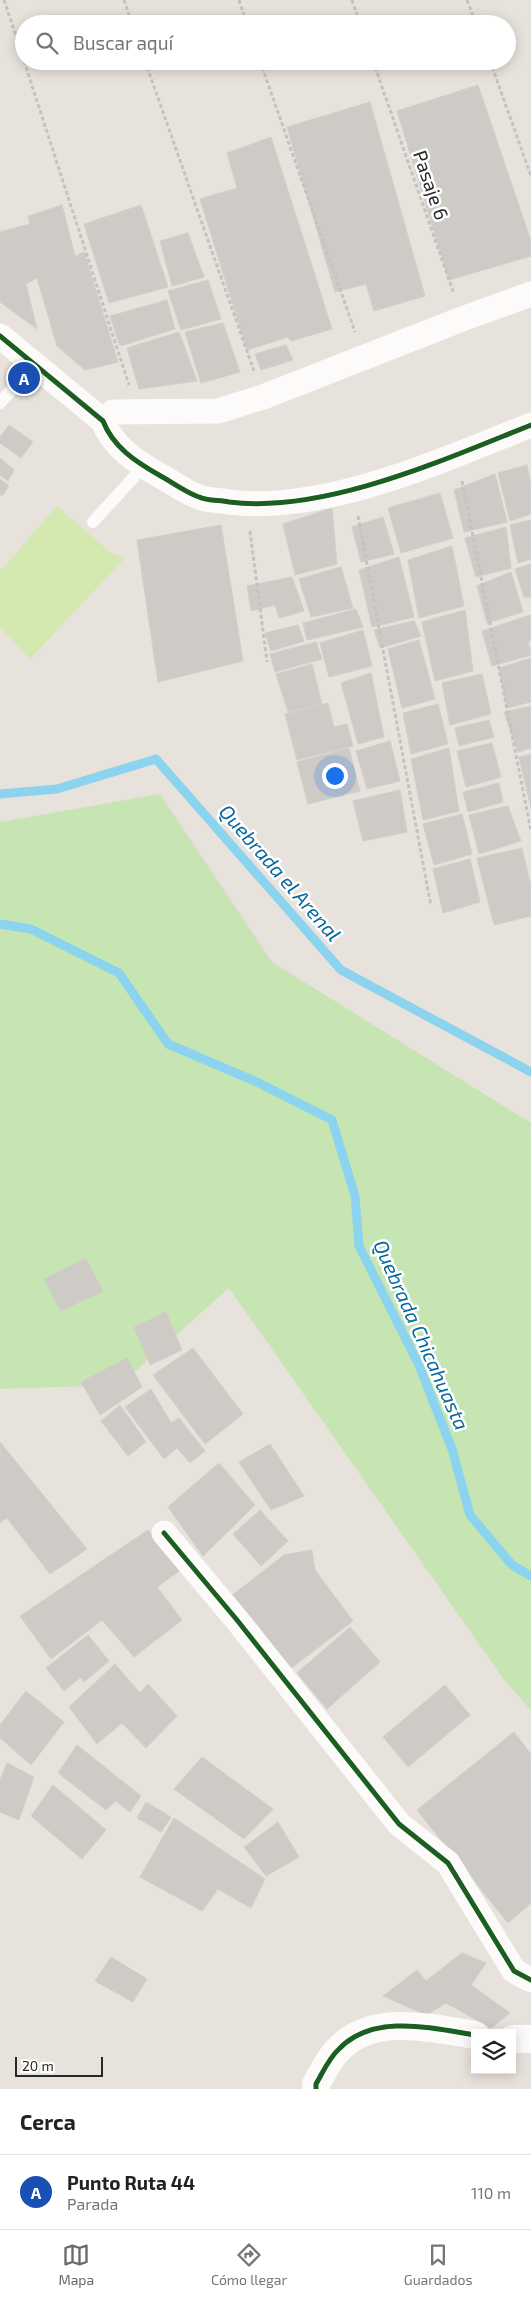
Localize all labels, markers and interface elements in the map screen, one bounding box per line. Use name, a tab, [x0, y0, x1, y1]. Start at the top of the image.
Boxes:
search box	[15, 15, 516, 70]
icon: search	[33, 29, 61, 57]
text: Buscar aquí	[73, 31, 173, 54]
street label: Pasaje 6	[409, 147, 454, 222]
pin: A	[8, 359, 40, 397]
your location	[322, 763, 348, 789]
water label: Quebrada el Arenal	[215, 799, 347, 946]
water label: Quebrada Chicahuasta	[369, 1236, 475, 1433]
map controls	[471, 2029, 516, 2074]
button: layers	[471, 2029, 516, 2074]
scale bar	[15, 2054, 102, 2077]
text: 20 m	[22, 2057, 54, 2074]
text: Cerca	[20, 2109, 76, 2134]
text: Punto Ruta 44	[67, 2171, 195, 2194]
text: A	[31, 2183, 41, 2202]
text: 110 m	[471, 2183, 511, 2202]
text: Parada	[67, 2194, 118, 2213]
tab: Mapa	[58, 2241, 94, 2288]
tab: Cómo llegar	[211, 2241, 287, 2288]
tab: Guardados	[404, 2241, 473, 2288]

